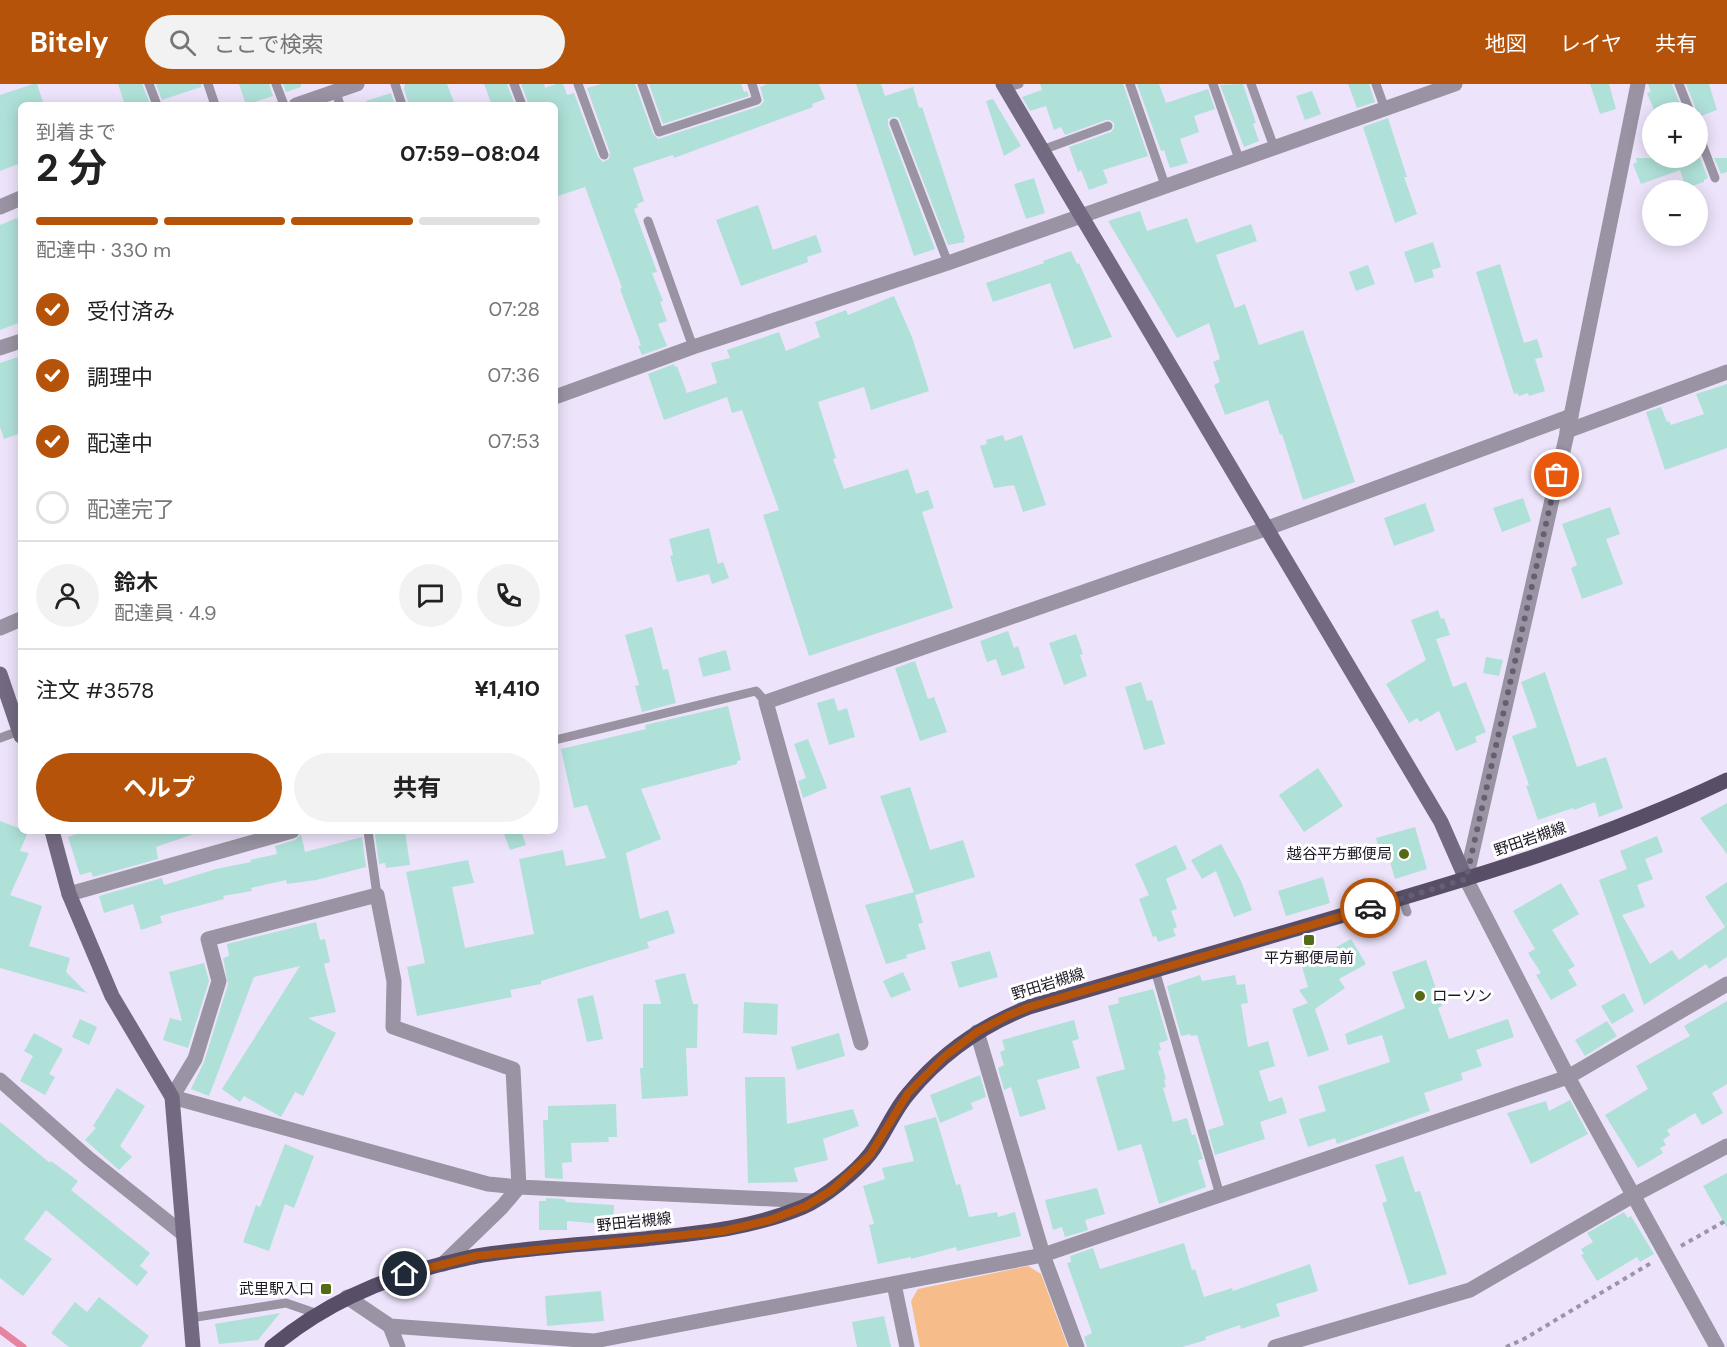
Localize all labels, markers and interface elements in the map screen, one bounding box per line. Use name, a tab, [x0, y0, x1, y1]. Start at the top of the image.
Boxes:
search box	[145, 15, 565, 69]
text: Bitely	[30, 24, 109, 61]
icon: search	[166, 26, 199, 59]
text: ここで検索	[214, 30, 324, 59]
text: 地図	[1485, 30, 1527, 58]
text: レイヤ	[1560, 30, 1622, 58]
text: 共有	[1655, 30, 1697, 58]
map controls	[1642, 102, 1708, 246]
button: +	[1642, 102, 1708, 168]
text: 到着まで	[36, 119, 116, 145]
text: 07:59–08:04	[400, 139, 540, 168]
text: 2 分	[36, 142, 107, 193]
button: −	[1642, 180, 1708, 246]
text: 配達中 · 330 m	[36, 237, 171, 263]
icon: check	[36, 293, 69, 326]
text: 07:28	[489, 296, 540, 322]
text: 受付済み	[87, 297, 175, 326]
icon: check	[36, 359, 69, 392]
text: 07:36	[488, 362, 540, 388]
text: 調理中	[87, 363, 153, 392]
icon: check	[36, 425, 69, 458]
text: 07:53	[488, 428, 540, 454]
text: 配達中	[87, 429, 153, 458]
pin	[1531, 449, 1582, 500]
icon: bag	[1540, 458, 1573, 491]
text: 配達完了	[87, 495, 175, 524]
button: person	[36, 564, 99, 627]
button: chat	[399, 564, 462, 627]
button: phone	[477, 564, 540, 627]
text: 鈴木	[114, 568, 158, 597]
text: 配達員 · 4.9	[114, 600, 217, 626]
text: ¥1,410	[474, 674, 540, 703]
text: 注文 #3578	[36, 676, 154, 705]
button: ヘルプ	[36, 753, 282, 822]
button: 共有	[294, 753, 540, 822]
street label: 野田岩槻線	[1491, 817, 1569, 861]
place label: 越谷平方郵便局	[1286, 844, 1392, 864]
marker: 越谷平方郵便局	[1397, 847, 1411, 861]
courier	[1340, 878, 1400, 938]
icon: car	[1354, 892, 1387, 925]
marker: 平方郵便局前	[1302, 933, 1316, 947]
place label: 平方郵便局前	[1264, 948, 1354, 968]
street label: 野田岩槻線	[1009, 963, 1087, 1005]
place label: ローソン	[1432, 986, 1492, 1006]
marker: ローソン	[1413, 989, 1427, 1003]
street label: 野田岩槻線	[596, 1208, 672, 1236]
pin	[379, 1248, 430, 1299]
icon: home	[388, 1257, 421, 1290]
place label: 武里駅入口	[239, 1279, 314, 1299]
marker: 武里駅入口	[319, 1282, 333, 1296]

